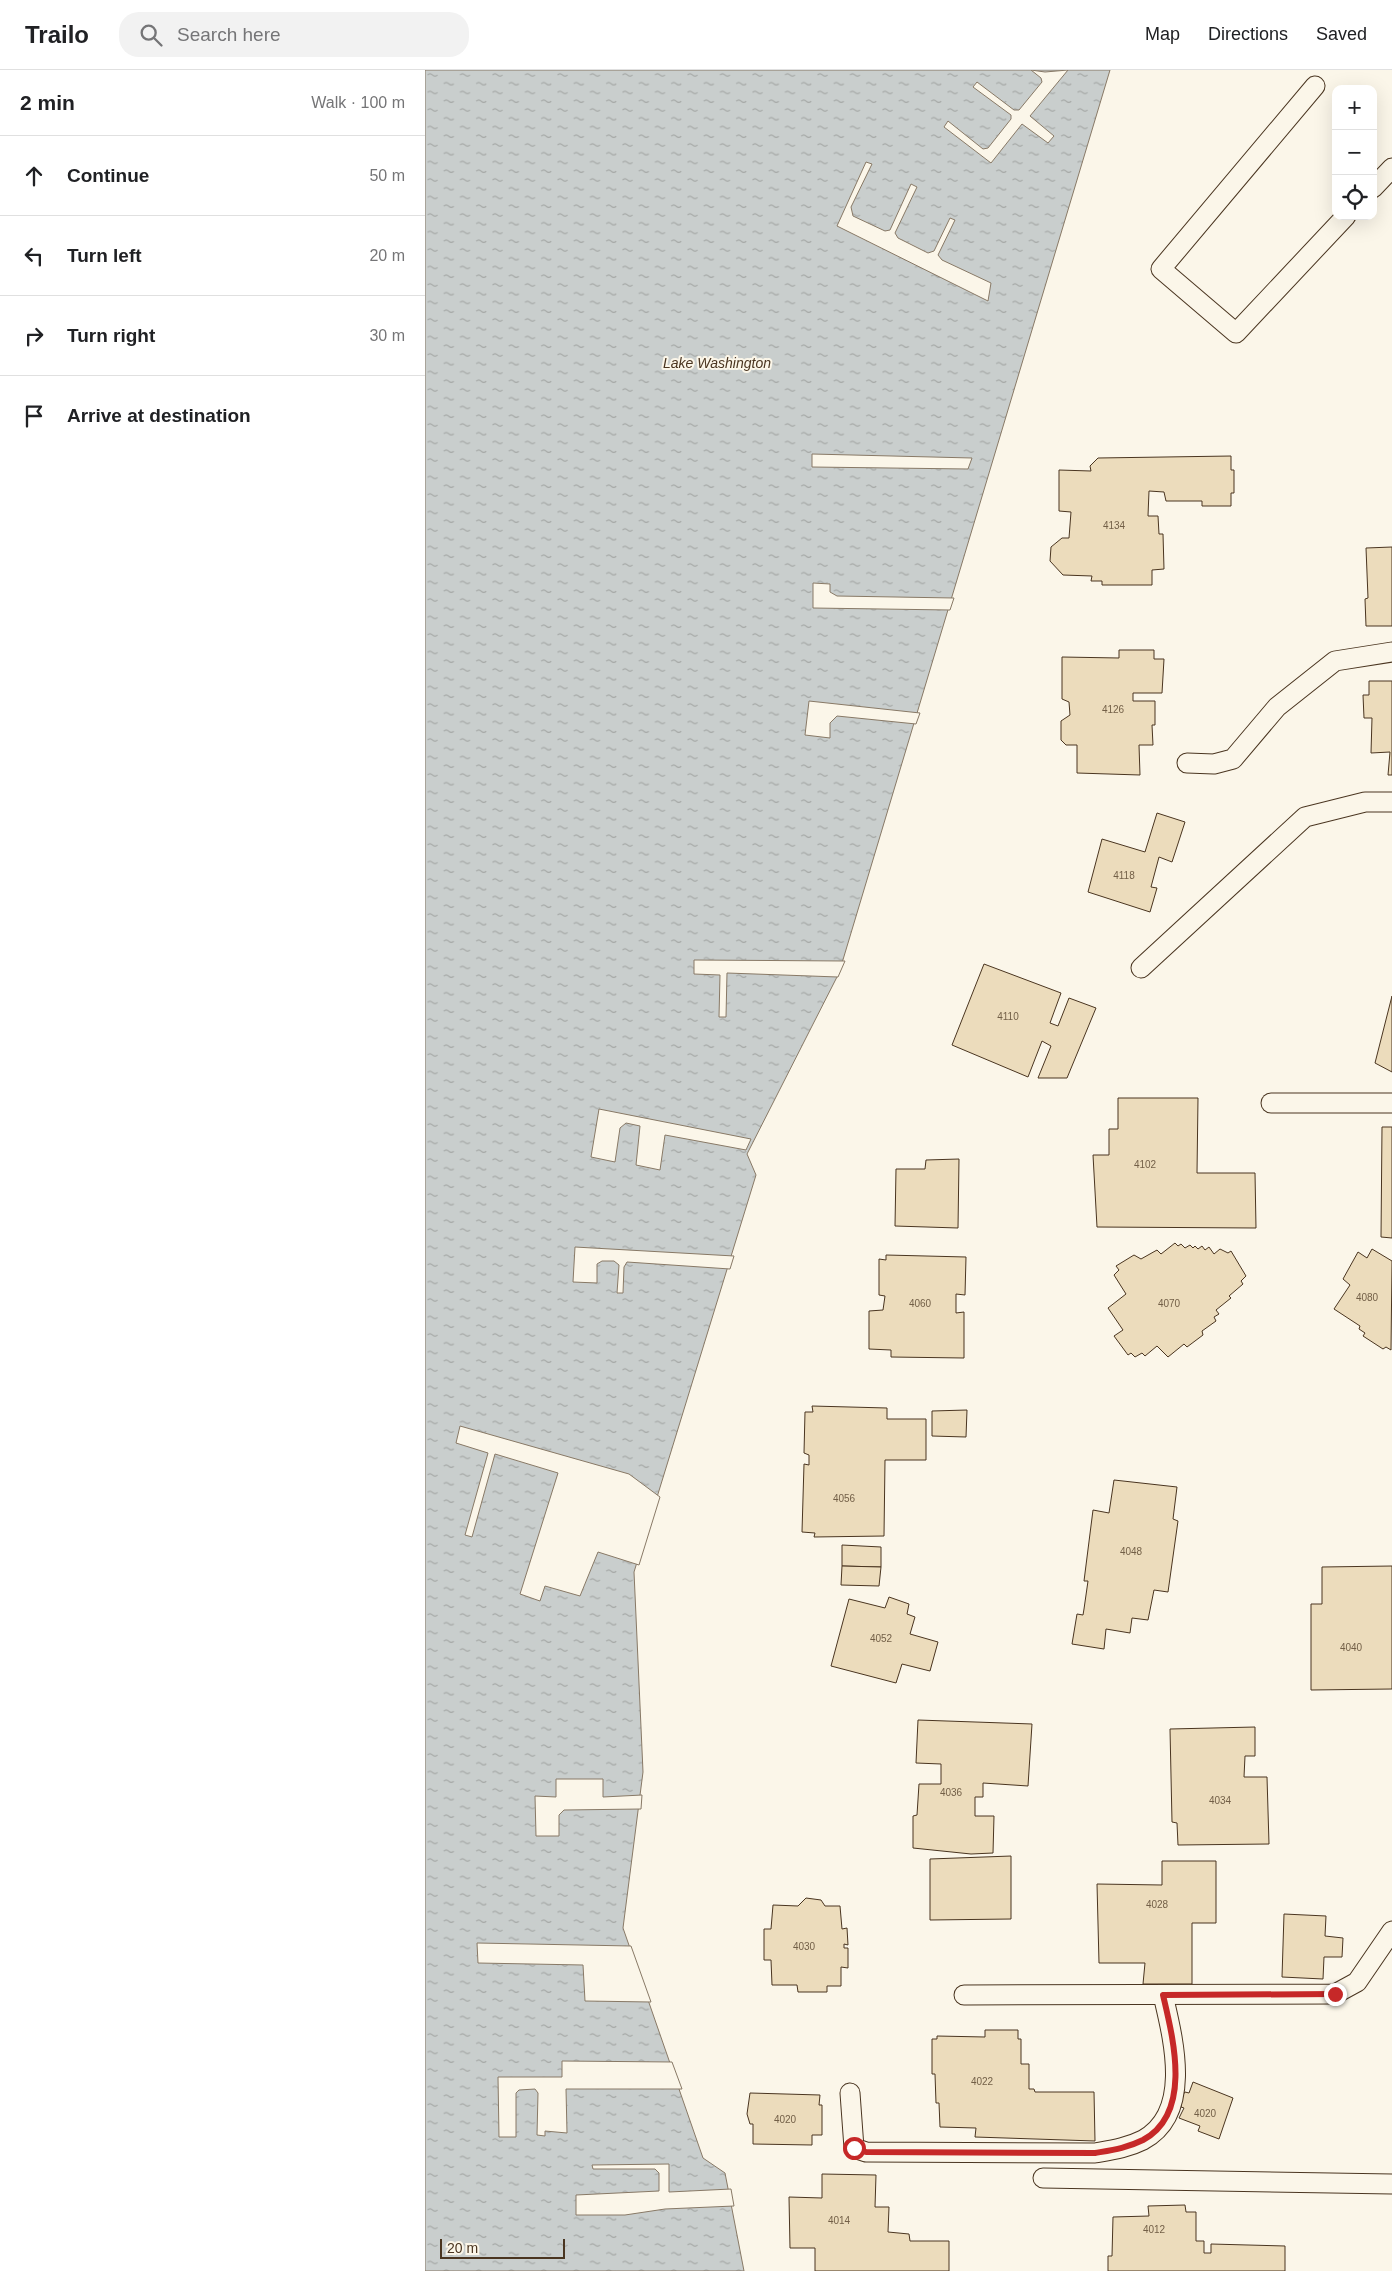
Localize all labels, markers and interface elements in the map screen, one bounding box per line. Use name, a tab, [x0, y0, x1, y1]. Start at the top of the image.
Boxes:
search box	[119, 12, 469, 57]
text: Trailo	[25, 21, 89, 48]
icon: search	[137, 21, 165, 49]
text: Search here	[177, 24, 281, 45]
text: Map	[1145, 24, 1180, 44]
text: Directions	[1208, 24, 1288, 44]
text: Saved	[1316, 24, 1367, 44]
map controls	[1332, 85, 1377, 220]
button: +	[1332, 85, 1377, 130]
text: 2 min	[20, 91, 75, 114]
text: Walk · 100 m	[311, 94, 405, 111]
button: −	[1332, 130, 1377, 175]
icon: ahead	[20, 162, 48, 190]
text: Continue	[67, 165, 149, 186]
text: 50 m	[369, 167, 405, 184]
button: locate	[1332, 175, 1377, 220]
icon: left	[20, 242, 48, 270]
text: Turn left	[67, 245, 142, 266]
text: 20 m	[369, 247, 405, 264]
icon: right	[20, 322, 48, 350]
text: Turn right	[67, 325, 155, 346]
text: 30 m	[369, 327, 405, 344]
water label: Lake Washington	[663, 355, 771, 371]
icon: arrive	[20, 402, 48, 430]
text: Arrive at destination	[67, 405, 251, 426]
house number: 4134	[1103, 520, 1126, 531]
house number: 4126	[1102, 704, 1125, 715]
house number: 4118	[1113, 870, 1135, 881]
house number: 4110	[997, 1011, 1019, 1022]
house number: 4102	[1134, 1159, 1157, 1170]
house number: 4080	[1356, 1292, 1379, 1303]
house number: 4060	[909, 1298, 932, 1309]
house number: 4070	[1158, 1298, 1181, 1309]
house number: 4056	[833, 1493, 856, 1504]
house number: 4048	[1120, 1546, 1143, 1557]
house number: 4052	[870, 1633, 893, 1644]
house number: 4040	[1340, 1642, 1363, 1653]
house number: 4036	[940, 1787, 963, 1798]
house number: 4034	[1209, 1795, 1232, 1806]
house number: 4028	[1146, 1899, 1169, 1910]
house number: 4030	[793, 1941, 816, 1952]
route end	[1324, 1983, 1347, 2006]
house number: 4022	[971, 2076, 994, 2087]
house number: 4020	[1194, 2108, 1217, 2119]
house number: 4020	[774, 2114, 797, 2125]
route start	[843, 2137, 866, 2160]
house number: 4014	[828, 2215, 851, 2226]
house number: 4012	[1143, 2224, 1166, 2235]
scale bar	[440, 2236, 565, 2259]
text: 20 m	[447, 2240, 478, 2256]

